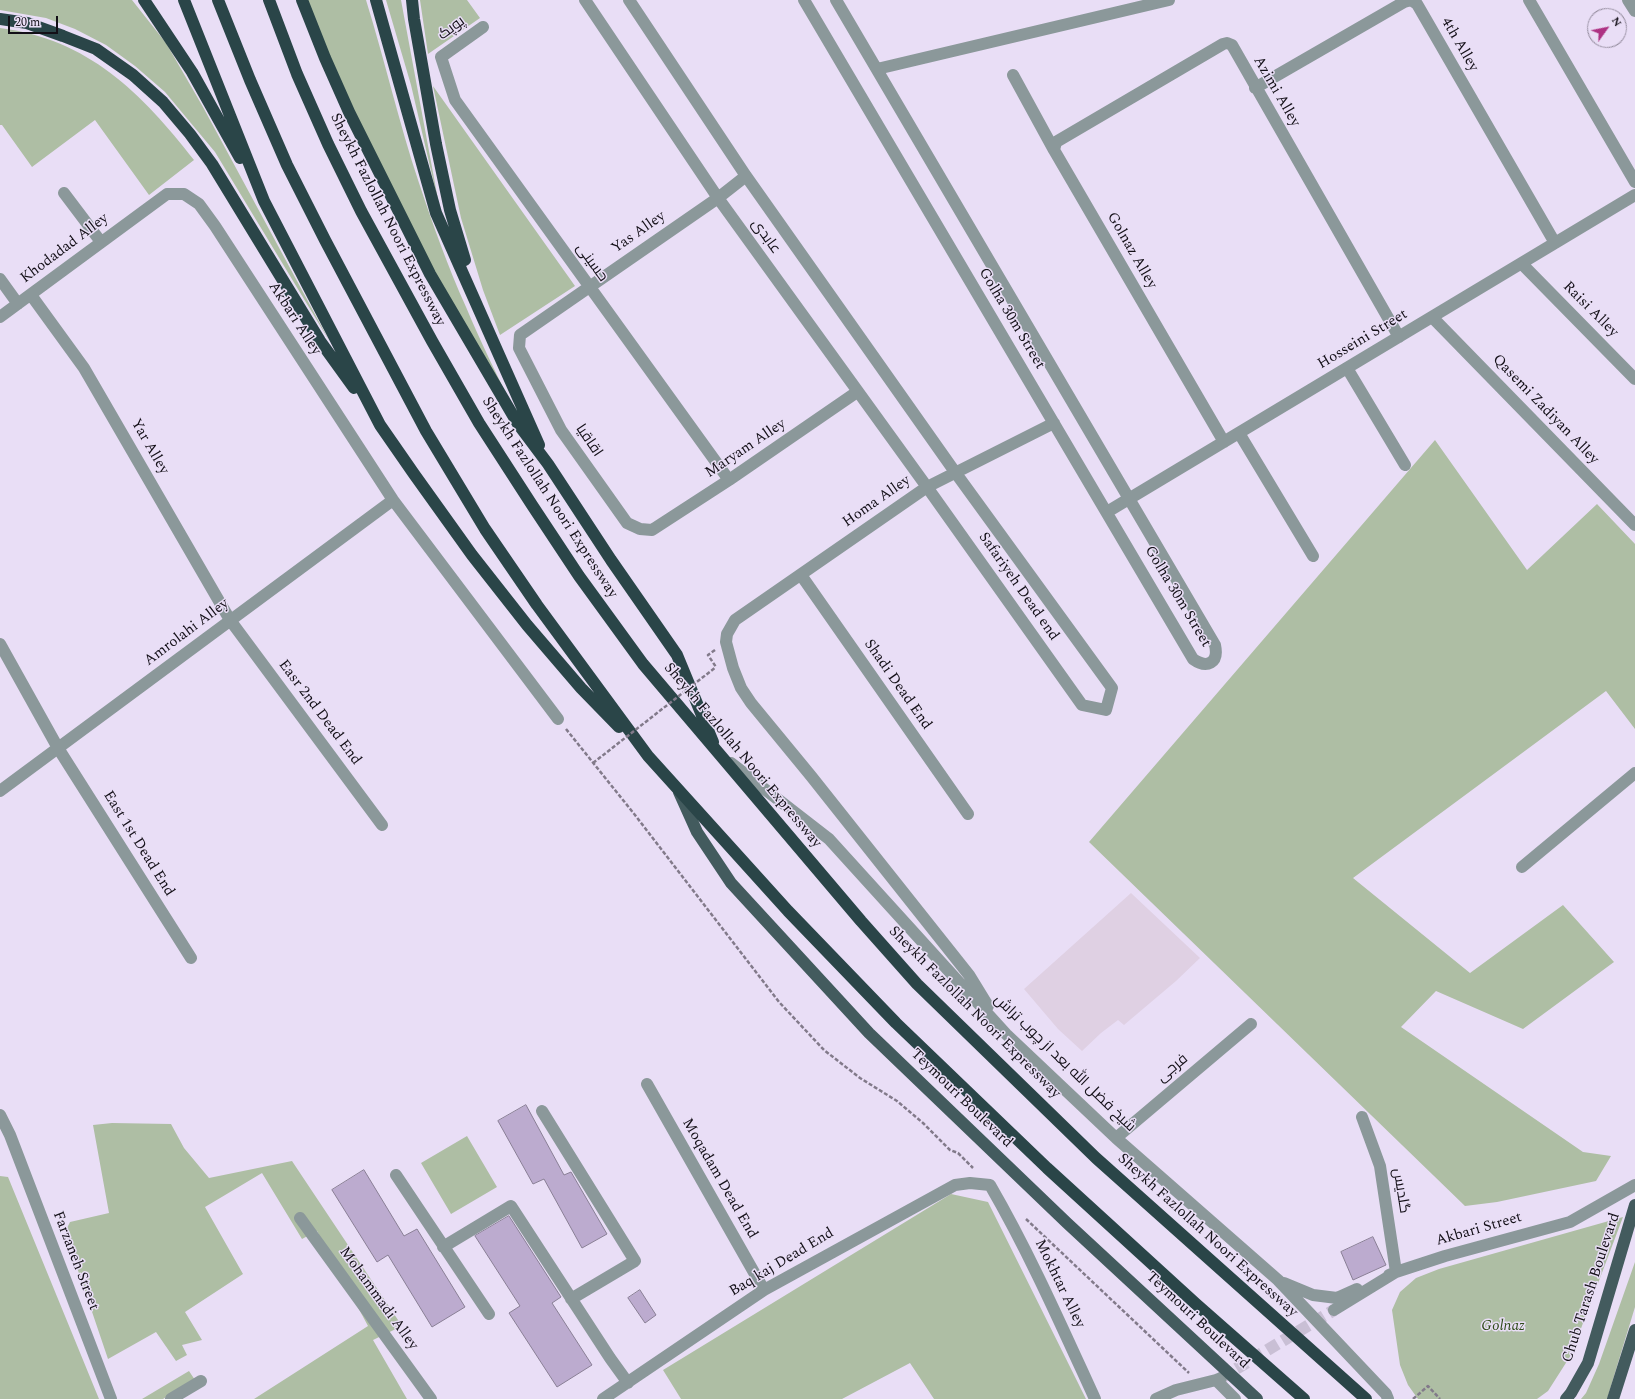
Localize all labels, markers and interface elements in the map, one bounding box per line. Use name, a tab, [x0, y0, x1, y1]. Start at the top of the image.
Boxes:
scale bar	[10, 8, 60, 34]
north arrow	[1587, 8, 1627, 48]
text: 20 m	[15, 13, 40, 32]
street label: پوپک	[435, 13, 469, 45]
text: N	[1607, 13, 1626, 30]
street label: 4th Alley	[1436, 15, 1482, 75]
street label: Azimi Alley	[1249, 53, 1303, 131]
street label: Sheykh Fazlollah Noori Expressway	[325, 111, 449, 329]
street label: Yas Alley	[609, 208, 669, 258]
street label: Khodadad Alley	[18, 210, 112, 288]
street label: Golnaz Alley	[1102, 210, 1160, 292]
street label: عابدی	[746, 216, 784, 258]
street label: حسینی	[571, 240, 611, 286]
street label: Golha 30m Street	[974, 265, 1048, 373]
street label: Raisi Alley	[1558, 278, 1622, 342]
street label: Akbari Alley	[264, 279, 324, 359]
street label: Hosseini Street	[1315, 306, 1411, 374]
street label: Qasemi Zadiyan Alley	[1488, 351, 1602, 469]
street label: Sheykh Fazlollah Noori Expressway	[477, 394, 621, 602]
street label: Maryam Alley	[702, 415, 790, 483]
street label: Yar Alley	[126, 416, 172, 478]
street label: اقاقیا	[571, 421, 605, 461]
street label: Homa Alley	[840, 472, 914, 532]
street label: Safariyeh Dead end	[974, 529, 1062, 645]
street label: Golha 30m Street	[1140, 543, 1214, 651]
street label: Amrolahi Alley	[141, 595, 233, 671]
street label: Shadi Dead End	[859, 636, 935, 734]
street label: Easr 2nd Dead End	[274, 657, 364, 769]
street label: Sheykh Fazlollah Noori Expressway	[659, 660, 825, 852]
street label: East 1st Dead End	[98, 788, 178, 900]
street label: Sheykh Fazlollah Noori Expressway	[884, 923, 1064, 1103]
street label: شیخ فضل الله بعد از چوب تراش	[989, 992, 1139, 1136]
street label: Teymouri Boulevard	[906, 1046, 1016, 1152]
street label: فرجی	[1154, 1051, 1192, 1087]
street label: Moqadam Dead End	[677, 1116, 761, 1242]
street label: Sheykh Fazlollah Noori Expressway	[1113, 1150, 1301, 1322]
street label: گلدیس	[1388, 1167, 1412, 1215]
street label: Farzaneh Street	[48, 1209, 102, 1313]
street label: Akbari Street	[1434, 1209, 1524, 1251]
street label: Chub Tarash Boulevard	[1559, 1211, 1625, 1365]
street label: Baq kaj Dead End	[727, 1225, 837, 1301]
street label: Mokhtar Alley	[1030, 1237, 1088, 1331]
street label: Mohammadi Alley	[335, 1244, 421, 1354]
street label: Teymouri Boulevard	[1142, 1268, 1252, 1374]
park label: Golnaz	[1481, 1318, 1525, 1336]

